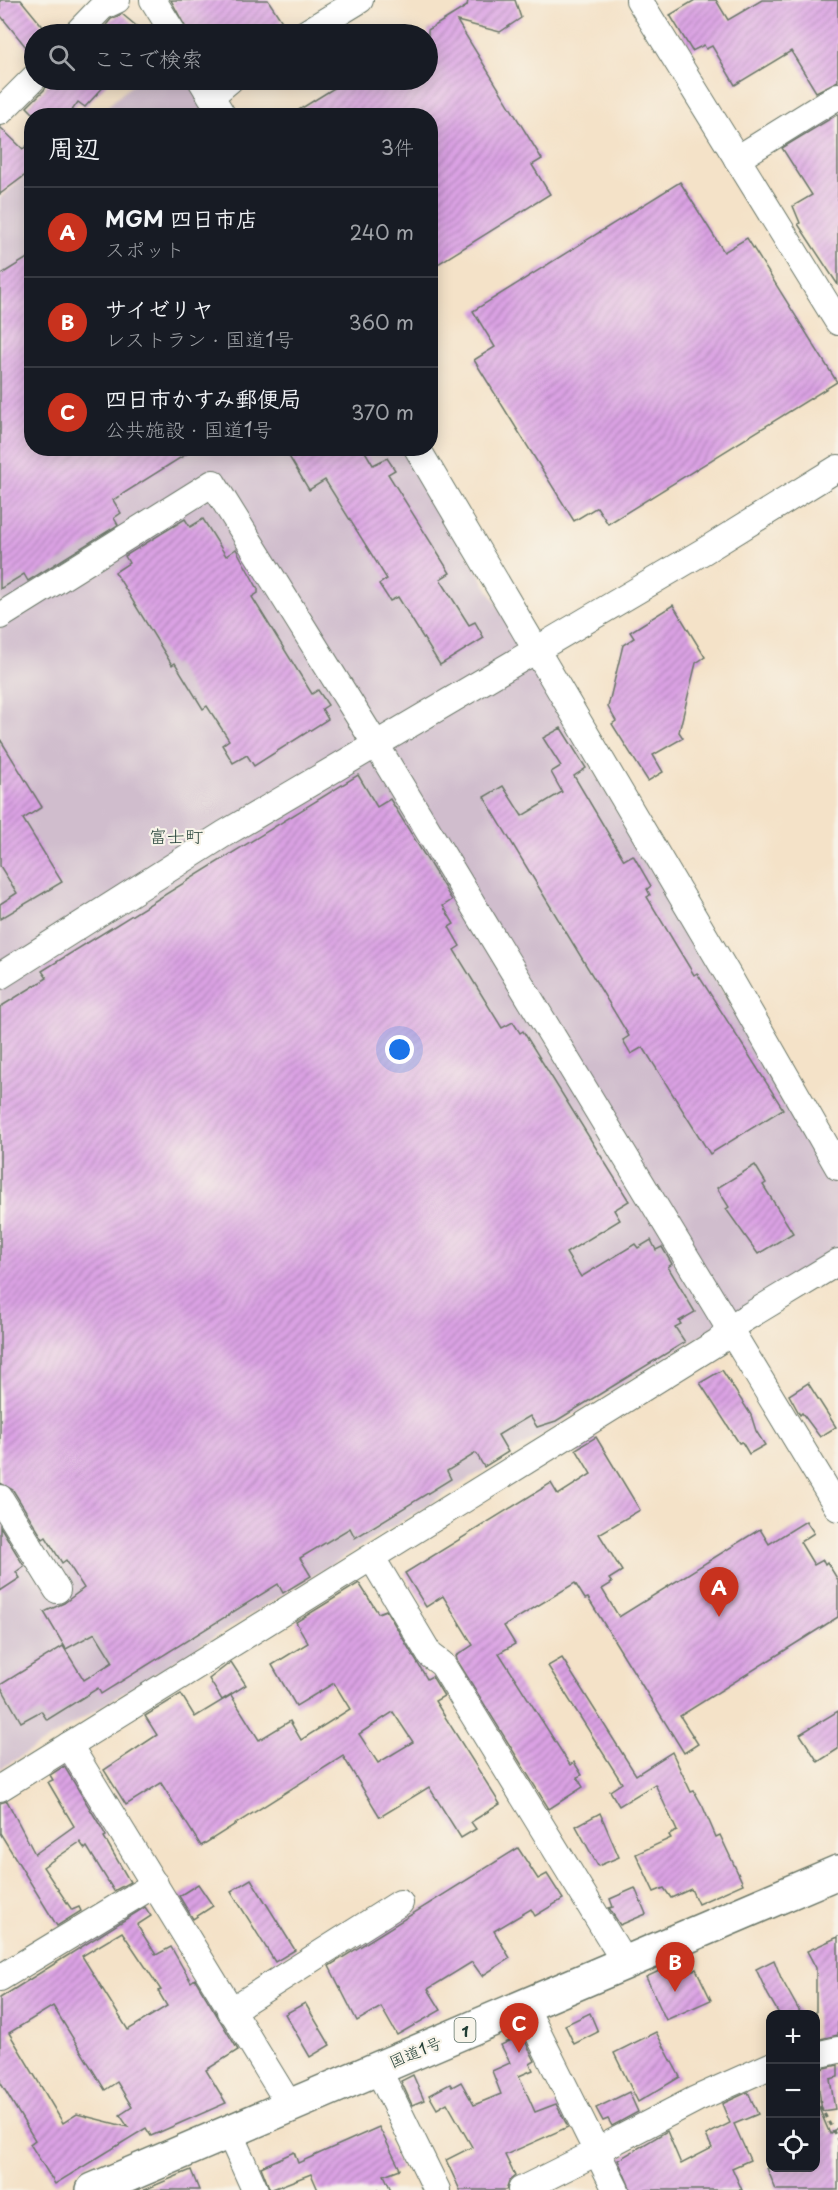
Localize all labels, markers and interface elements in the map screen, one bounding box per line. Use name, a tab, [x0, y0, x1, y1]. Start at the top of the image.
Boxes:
search box	[24, 24, 438, 90]
icon: search	[45, 41, 78, 74]
text: ここで検索	[93, 41, 203, 74]
text: 周辺	[48, 128, 100, 167]
text: 3件	[381, 132, 414, 162]
text: MGM 四日市店	[105, 201, 258, 234]
text: A	[60, 217, 75, 247]
text: 240 m	[349, 217, 414, 247]
text: スポット	[105, 234, 185, 264]
text: サイゼリヤ	[105, 291, 214, 324]
text: B	[61, 307, 74, 337]
text: 360 m	[348, 307, 414, 337]
text: レストラン · 国道1号	[105, 324, 294, 354]
text: 四日市かすみ郵便局	[105, 381, 301, 414]
text: C	[60, 397, 75, 427]
text: 370 m	[351, 397, 414, 427]
text: 公共施設 · 国道1号	[105, 414, 273, 444]
district label: 富士町	[149, 822, 203, 849]
your location	[385, 1035, 414, 1064]
pin: A	[700, 1568, 738, 1617]
pin: B	[656, 1942, 694, 1992]
pin: C	[500, 2004, 538, 2053]
map controls	[766, 2010, 820, 2172]
button: +	[766, 2010, 820, 2064]
road number: 1	[454, 2018, 476, 2042]
street label: 国道1号	[385, 2029, 445, 2073]
button: −	[766, 2064, 820, 2118]
button: locate	[766, 2118, 820, 2172]

